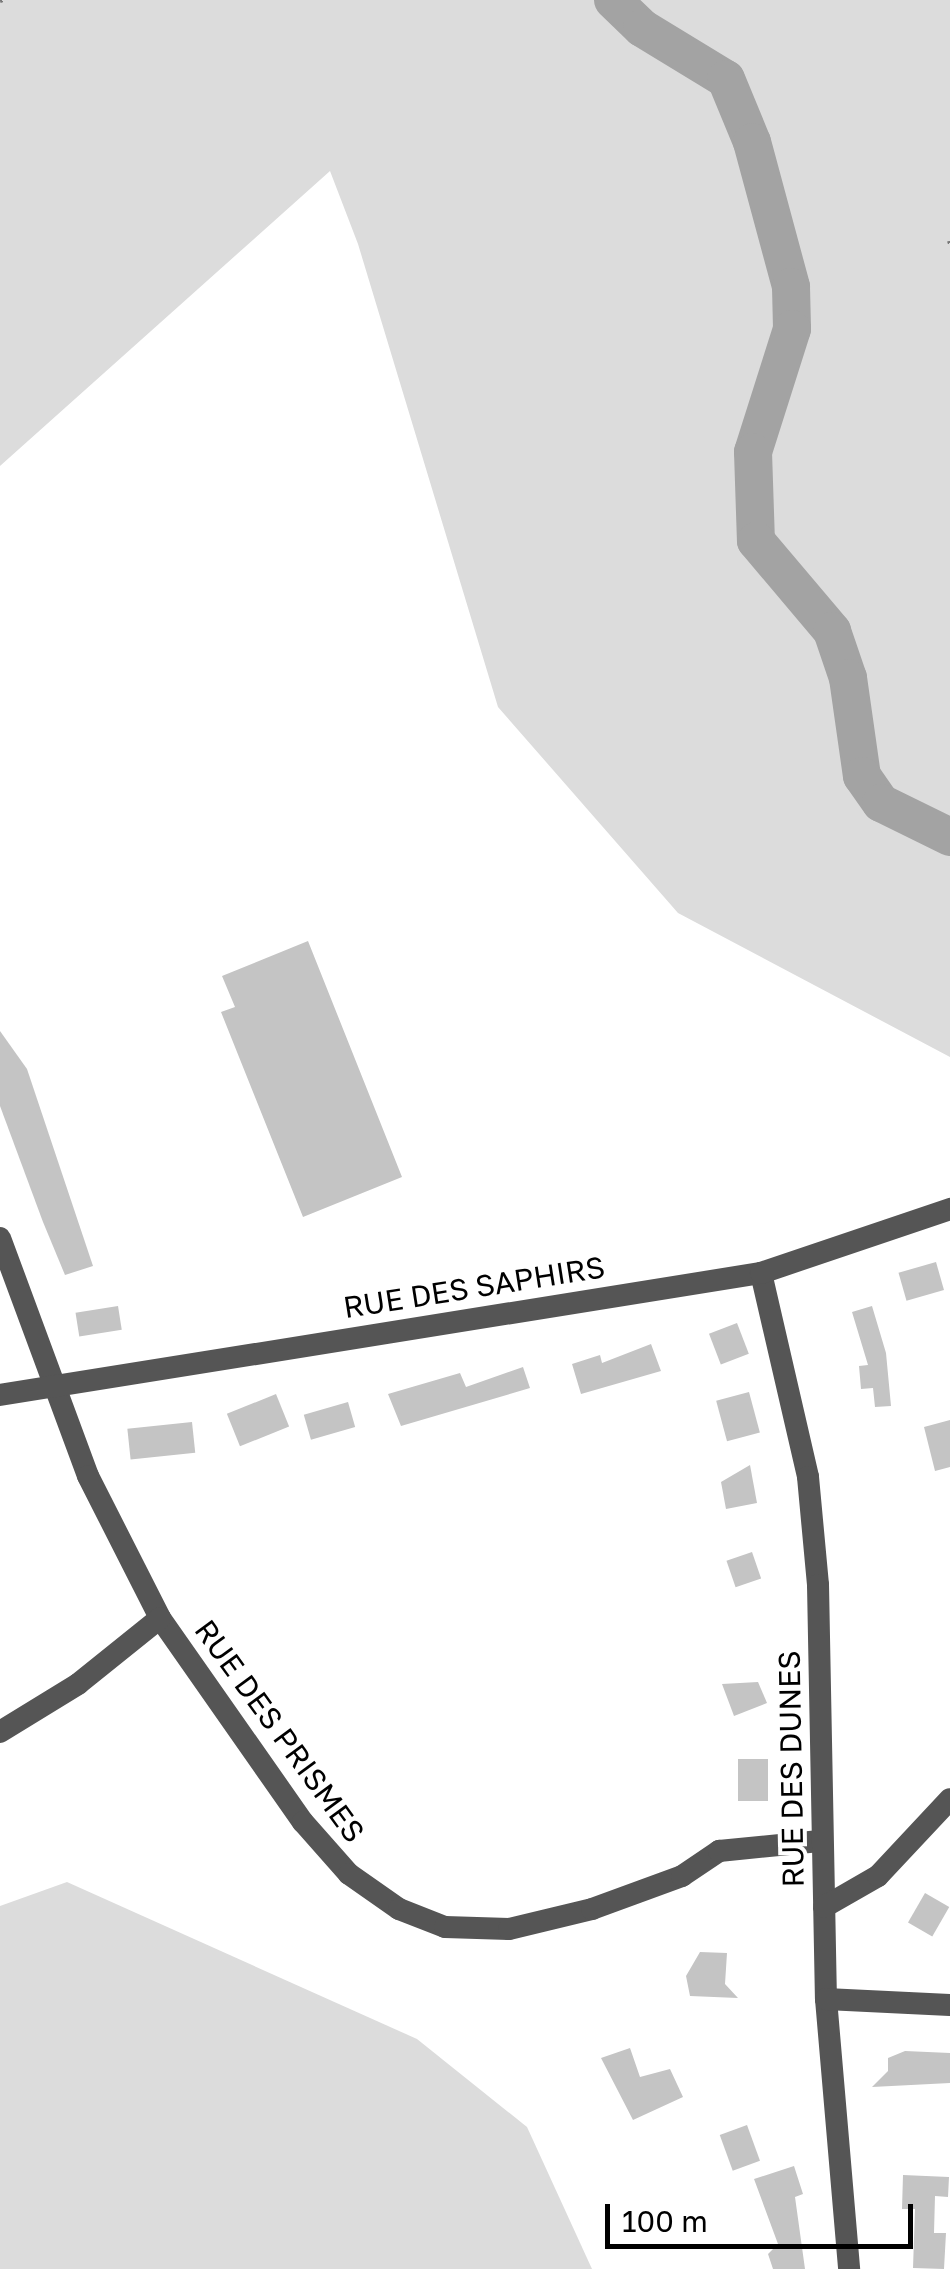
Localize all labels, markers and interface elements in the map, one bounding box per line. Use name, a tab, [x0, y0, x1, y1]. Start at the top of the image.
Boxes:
street label: RUE DES SAPHIRS	[341, 1249, 607, 1325]
street label: RUE DES PRISMES	[187, 1613, 373, 1849]
street label: RUE DES DUNES	[771, 1650, 811, 1888]
scale bar	[610, 2184, 918, 2246]
text: 100 m	[622, 2203, 708, 2239]

